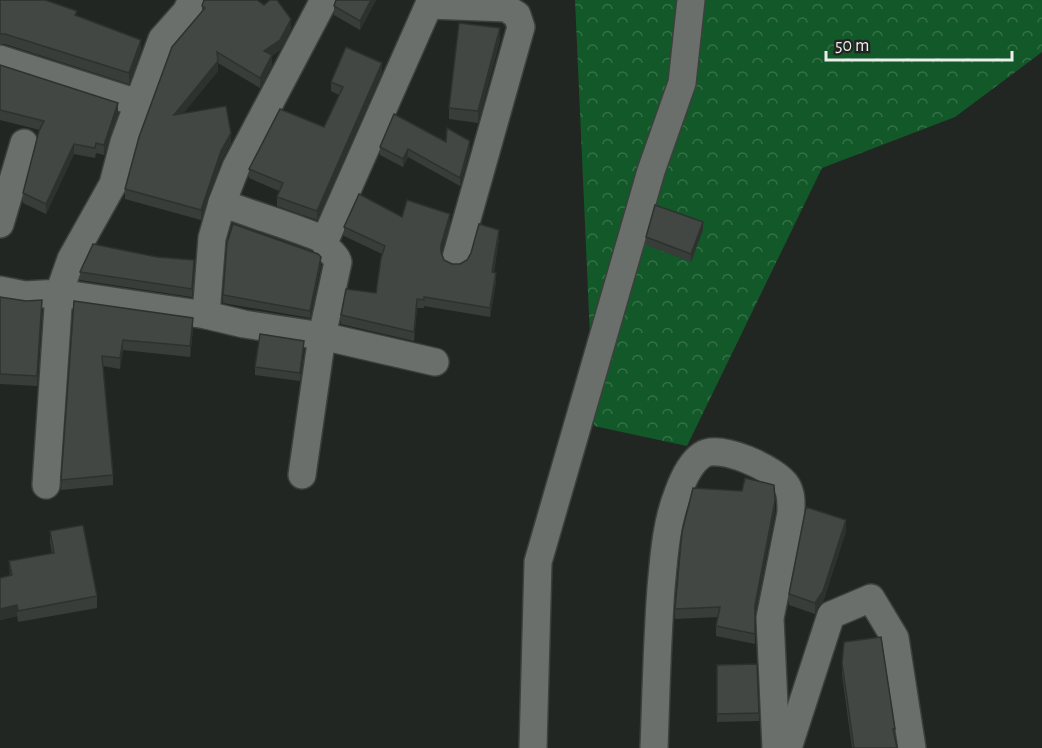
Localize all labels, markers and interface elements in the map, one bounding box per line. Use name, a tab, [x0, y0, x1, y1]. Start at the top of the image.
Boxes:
scale bar	[826, 24, 1012, 62]
text: 50 m	[835, 37, 869, 55]

